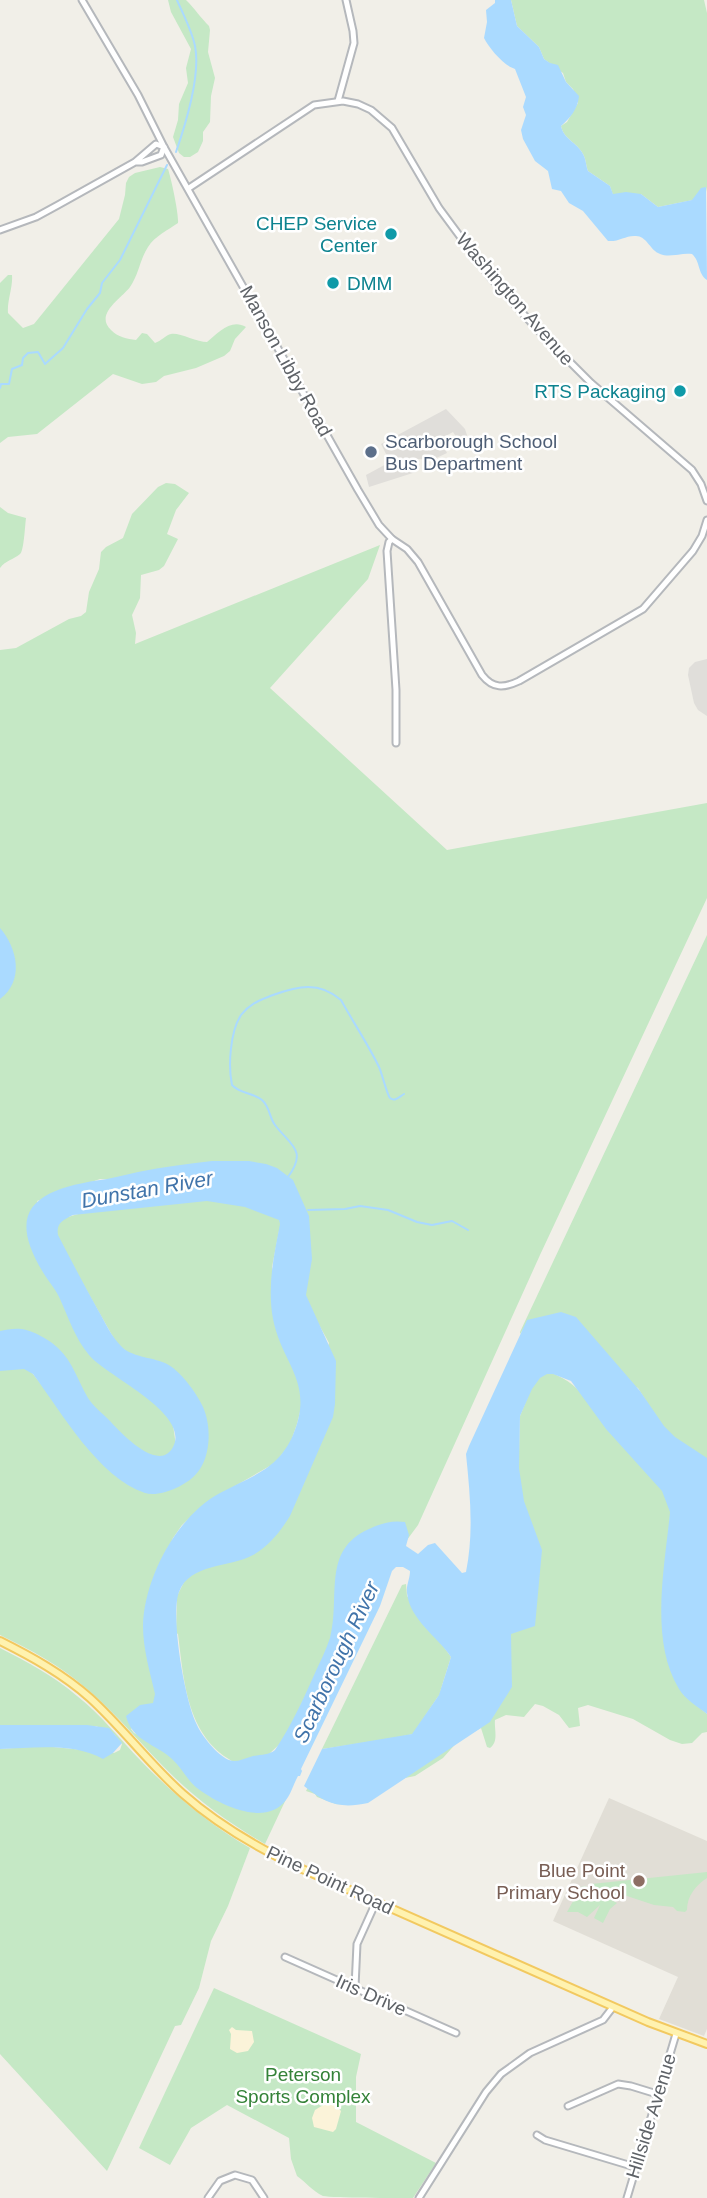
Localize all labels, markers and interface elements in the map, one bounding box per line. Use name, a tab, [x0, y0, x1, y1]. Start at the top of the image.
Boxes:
place label: CHEP Service Center	[256, 213, 378, 256]
marker: CHEP Service Center	[383, 226, 399, 242]
street label: Washington Avenue	[452, 229, 578, 369]
place label: DMM	[347, 273, 392, 294]
marker: DMM	[325, 275, 341, 291]
street label: Manson Libby Road	[236, 282, 336, 440]
place label: RTS Packaging	[534, 381, 666, 402]
marker: RTS Packaging	[672, 383, 688, 399]
place label: Scarborough School Bus Department	[385, 431, 557, 474]
marker: Scarborough School Bus Department	[363, 444, 379, 460]
water label: Dunstan River	[79, 1166, 216, 1212]
water label: Scarborough River	[289, 1577, 384, 1746]
street label: Pine Point Road	[263, 1841, 397, 1919]
place label: Blue Point Primary School	[496, 1860, 626, 1903]
marker: Blue Point Primary School	[631, 1873, 647, 1889]
street label: Iris Drive	[332, 1970, 410, 2020]
street label: Hillside Avenue	[622, 2051, 680, 2181]
park label: Peterson Sports Complex	[235, 2064, 371, 2107]

